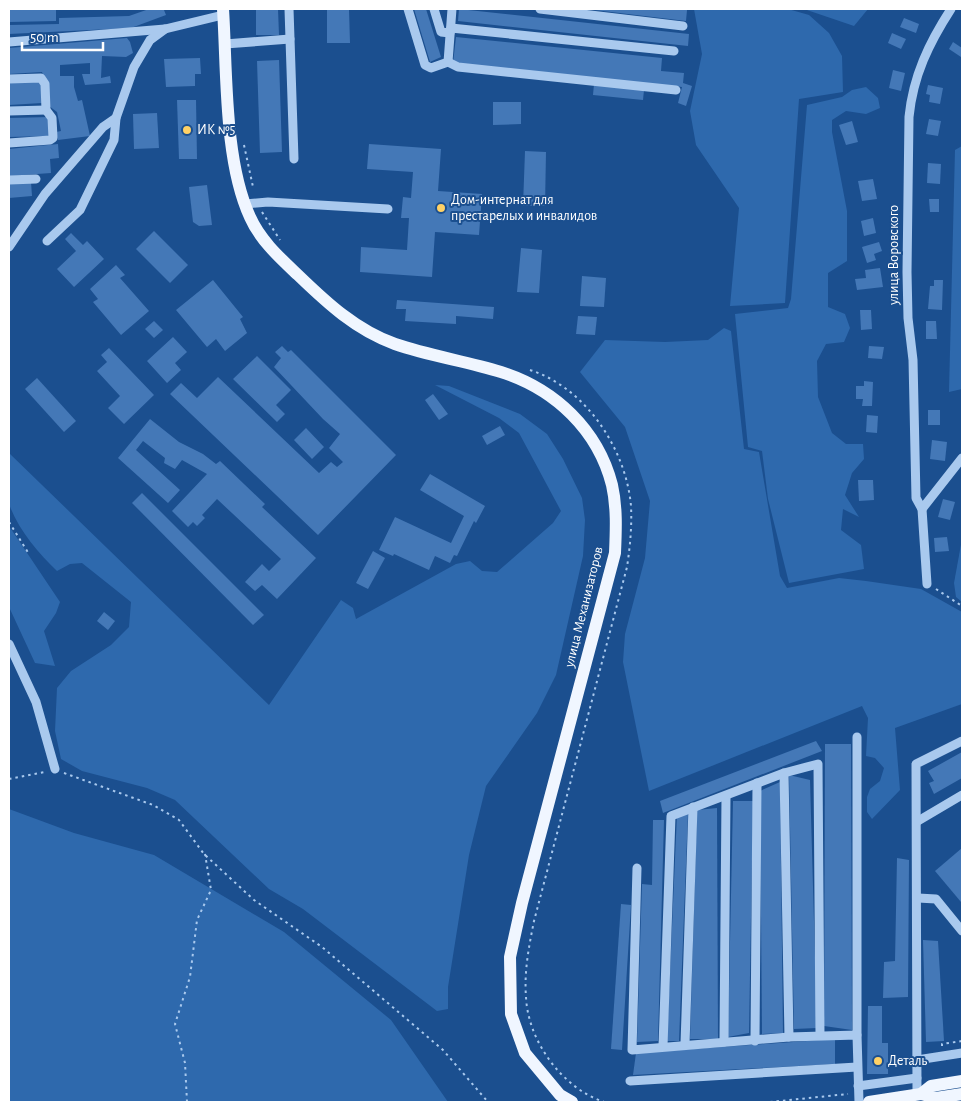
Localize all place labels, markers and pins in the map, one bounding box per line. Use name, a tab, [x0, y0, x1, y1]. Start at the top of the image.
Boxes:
place label: ИК №5	[197, 123, 236, 137]
marker: ИК №5	[181, 124, 193, 136]
place label: Дом-интернат для престарелых и инвалидов	[451, 193, 597, 223]
marker: Дом-интернат для престарелых и инвалидов	[435, 202, 447, 214]
place label: Деталь	[888, 1054, 927, 1068]
marker: Деталь	[872, 1055, 884, 1067]

